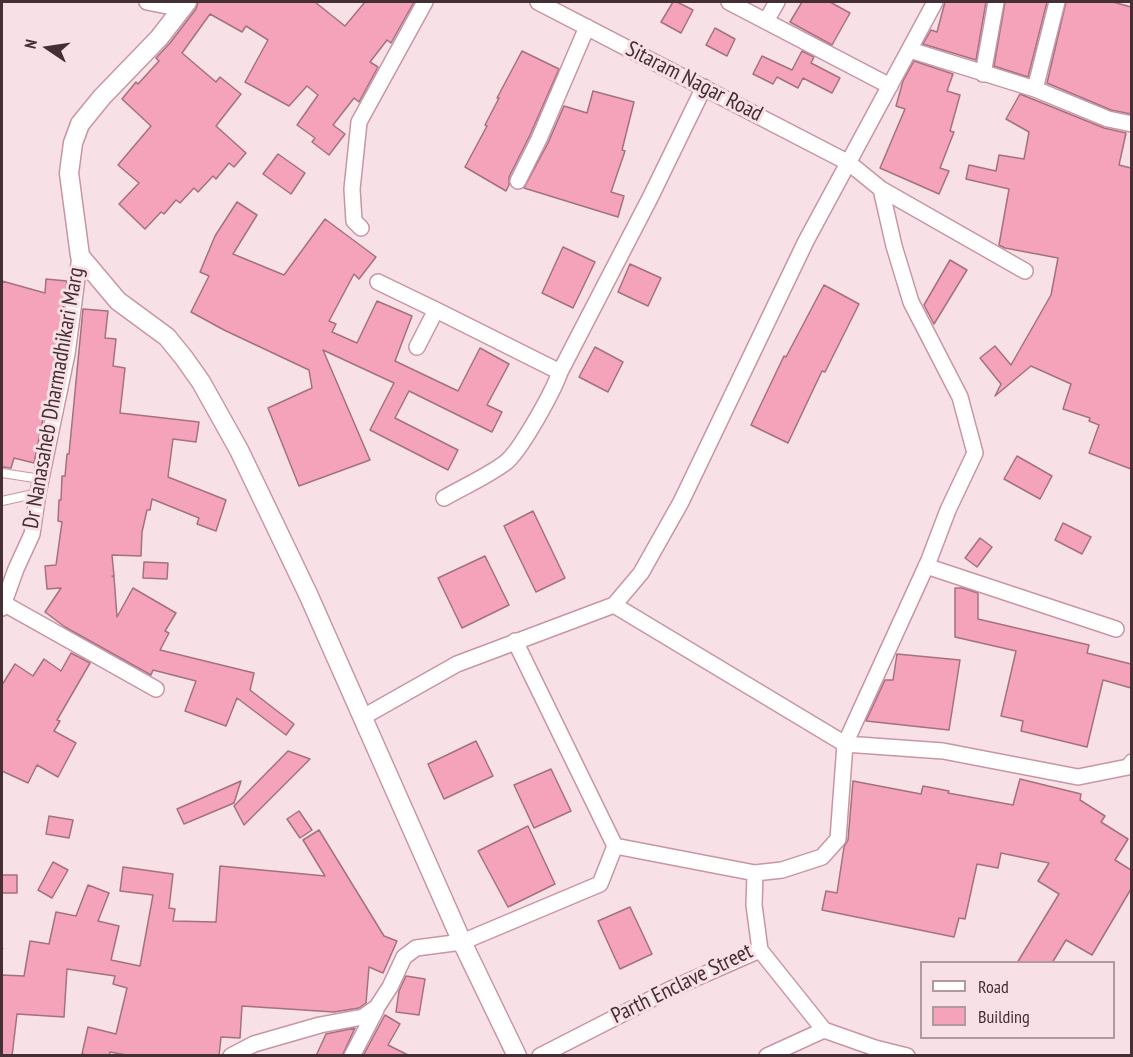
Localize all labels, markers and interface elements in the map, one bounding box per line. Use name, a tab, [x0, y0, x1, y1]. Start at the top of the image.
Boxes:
north arrow	[18, 18, 78, 78]
street label: Sitaram Nagar Road	[621, 36, 767, 128]
text: N	[20, 37, 41, 50]
street label: Dr Nanasaheb Dharmadhikari Marg	[18, 265, 90, 531]
street label: Parth Enclave Street	[607, 938, 757, 1030]
legend	[920, 961, 1115, 1039]
text: Road	[978, 975, 1009, 998]
text: Building	[978, 1005, 1030, 1028]

